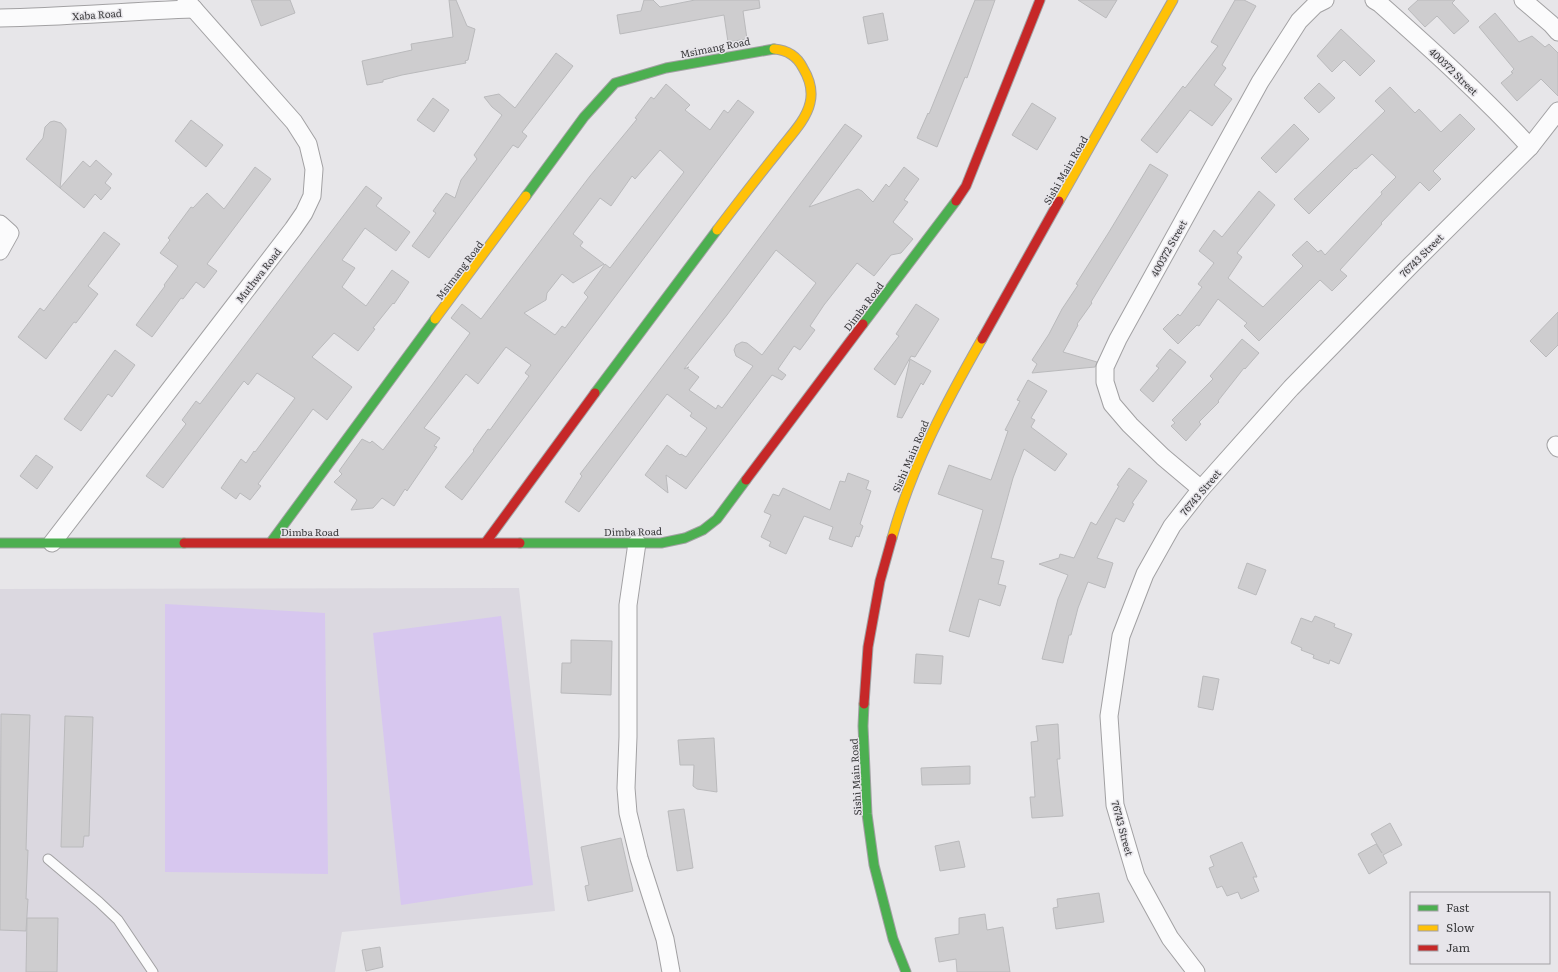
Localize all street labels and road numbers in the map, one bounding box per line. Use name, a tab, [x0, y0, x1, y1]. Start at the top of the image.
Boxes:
street label: Xaba Road	[72, 5, 122, 23]
street label: Msimang Road	[679, 33, 751, 61]
street label: 400372 Street	[1426, 44, 1482, 98]
street label: Sishi Main Road	[1039, 133, 1091, 207]
street label: 400372 Street	[1146, 217, 1190, 279]
street label: 76743 Street	[1396, 230, 1446, 280]
street label: Msimang Road	[432, 237, 486, 303]
street label: Muthwa Road	[232, 244, 284, 306]
street label: Dimba Road	[840, 278, 886, 334]
street label: Sishi Main Road	[888, 418, 932, 494]
street label: 76743 Street	[1176, 466, 1224, 518]
street label: Dimba Road	[604, 523, 662, 539]
street label: Dimba Road	[281, 524, 339, 539]
street label: Sishi Main Road	[845, 738, 865, 816]
street label: 76743 Street	[1108, 799, 1138, 857]

